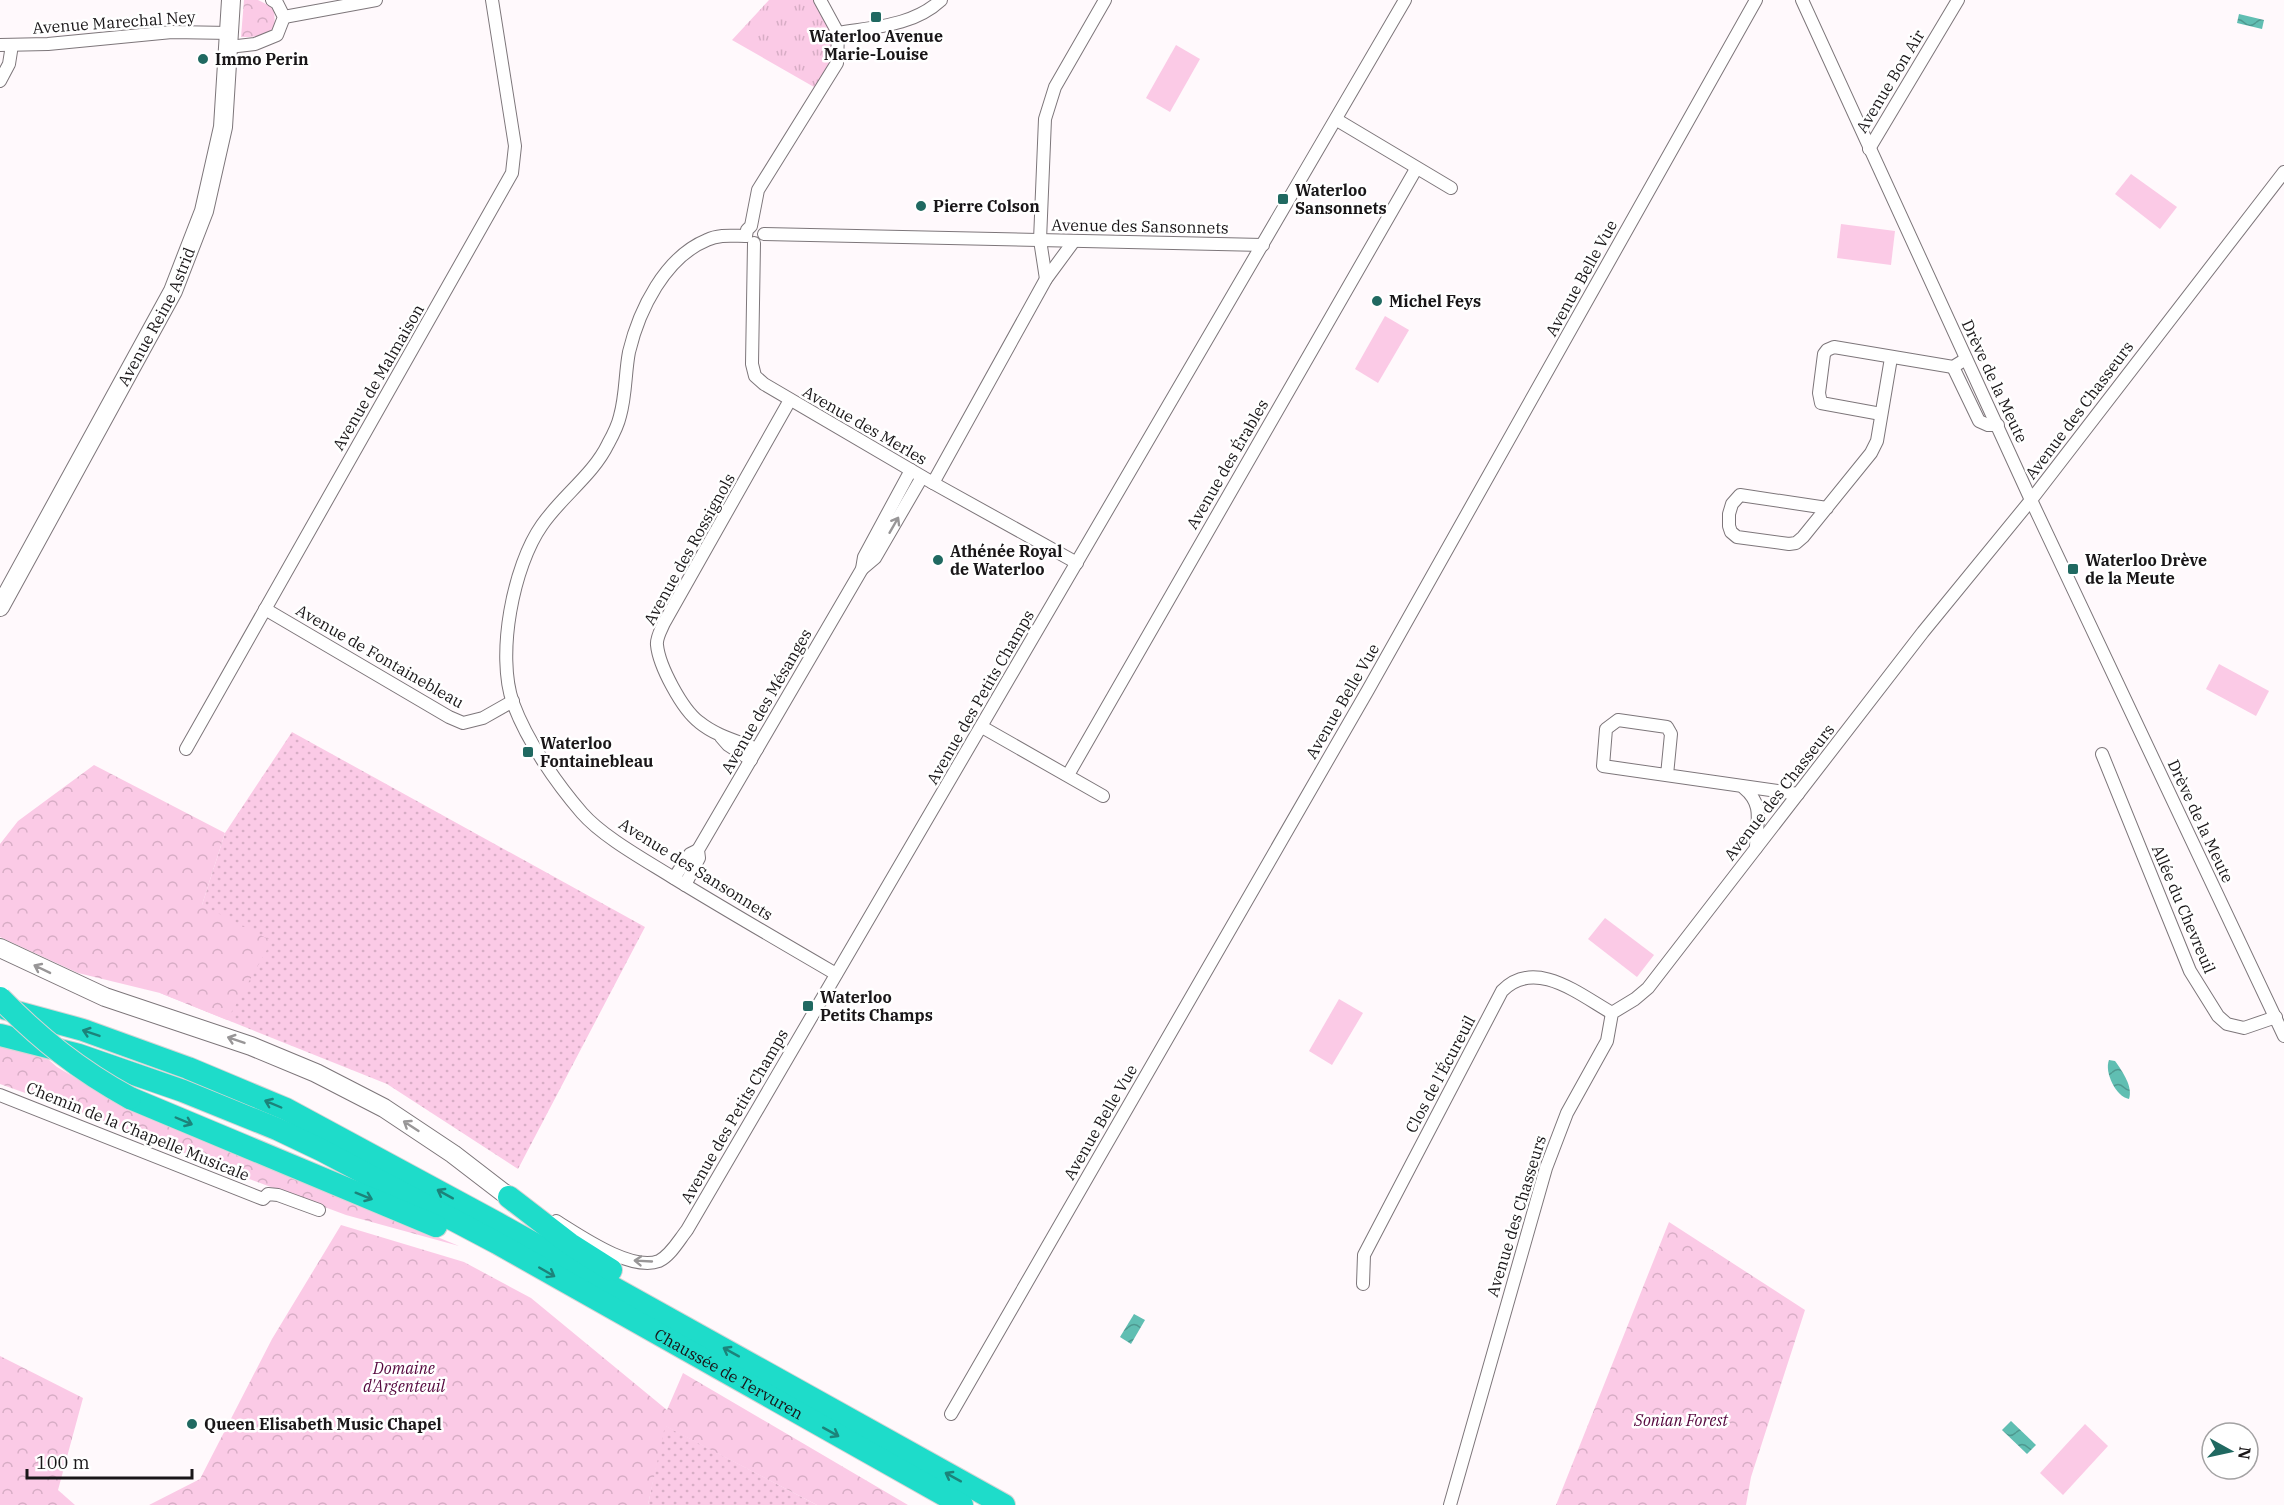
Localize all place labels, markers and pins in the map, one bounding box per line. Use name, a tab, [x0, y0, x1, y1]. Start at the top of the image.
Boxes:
marker: Waterloo Avenue Marie-Louise	[869, 10, 883, 24]
place label: Waterloo Avenue Marie-Louise	[809, 26, 943, 64]
place label: Immo Perin	[215, 49, 309, 69]
marker: Immo Perin	[196, 52, 210, 66]
place label: Waterloo Sansonnets	[1295, 180, 1387, 218]
marker: Waterloo Sansonnets	[1276, 192, 1290, 206]
place label: Pierre Colson	[933, 196, 1040, 216]
marker: Pierre Colson	[914, 199, 928, 213]
place label: Michel Feys	[1389, 291, 1481, 311]
marker: Michel Feys	[1370, 294, 1384, 308]
place label: Athénée Royal de Waterloo	[950, 541, 1062, 579]
place label: Waterloo Drève de la Meute	[2085, 550, 2207, 588]
marker: Athénée Royal de Waterloo	[931, 553, 945, 567]
marker: Waterloo Drève de la Meute	[2066, 562, 2080, 576]
place label: Waterloo Fontainebleau	[540, 733, 653, 771]
marker: Waterloo Fontainebleau	[521, 745, 535, 759]
place label: Waterloo Petits Champs	[820, 987, 933, 1025]
marker: Waterloo Petits Champs	[801, 999, 815, 1013]
place label: Queen Elisabeth Music Chapel	[204, 1414, 442, 1434]
marker: Queen Elisabeth Music Chapel	[185, 1417, 199, 1431]

